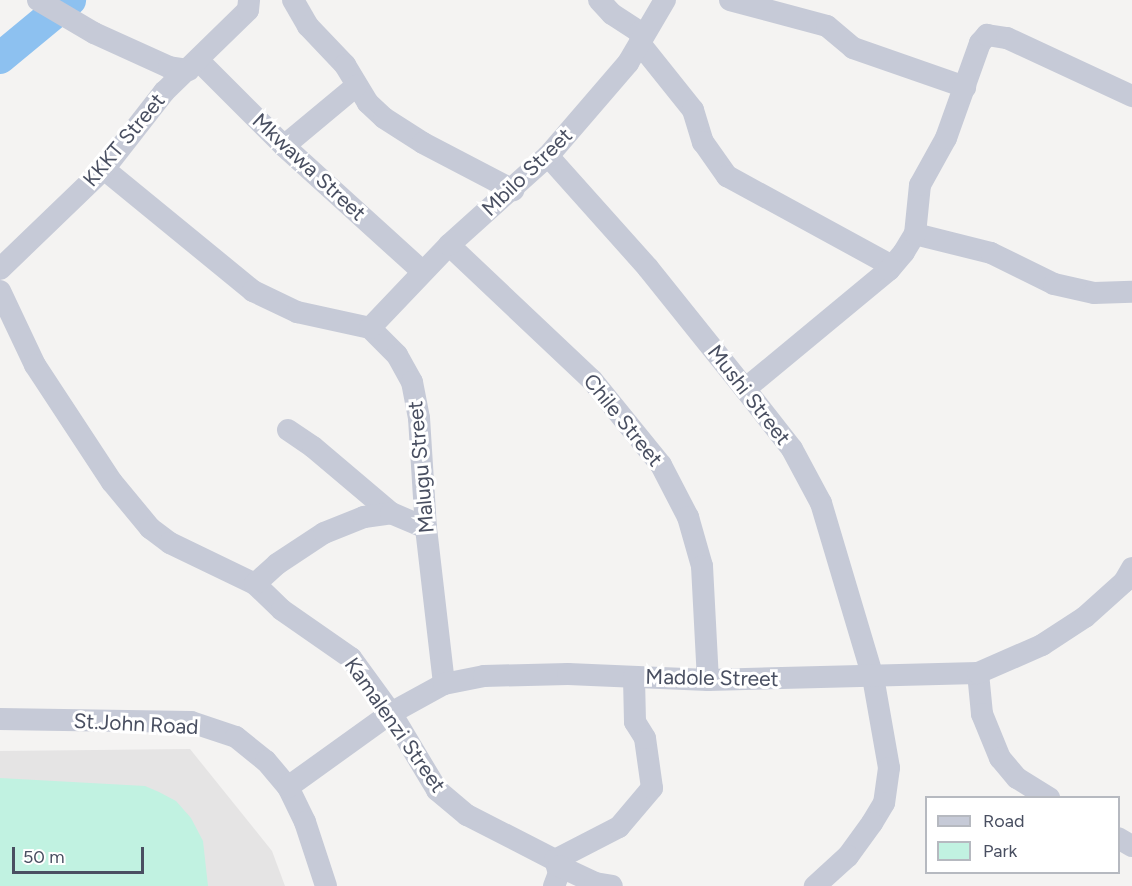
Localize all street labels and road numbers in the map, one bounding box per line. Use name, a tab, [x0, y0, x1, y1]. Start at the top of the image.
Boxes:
street label: KKKT Street	[78, 88, 170, 192]
street label: Mkwawa Street	[247, 108, 371, 226]
street label: Mbilo Street	[477, 123, 577, 221]
street label: Mushi Street	[702, 340, 796, 450]
street label: Chile Street	[578, 369, 668, 471]
street label: Malugu Street	[403, 400, 439, 534]
street label: Kamalenzi Street	[339, 653, 451, 797]
street label: Madole Street	[645, 664, 779, 692]
street label: St.John Road	[73, 708, 199, 740]

